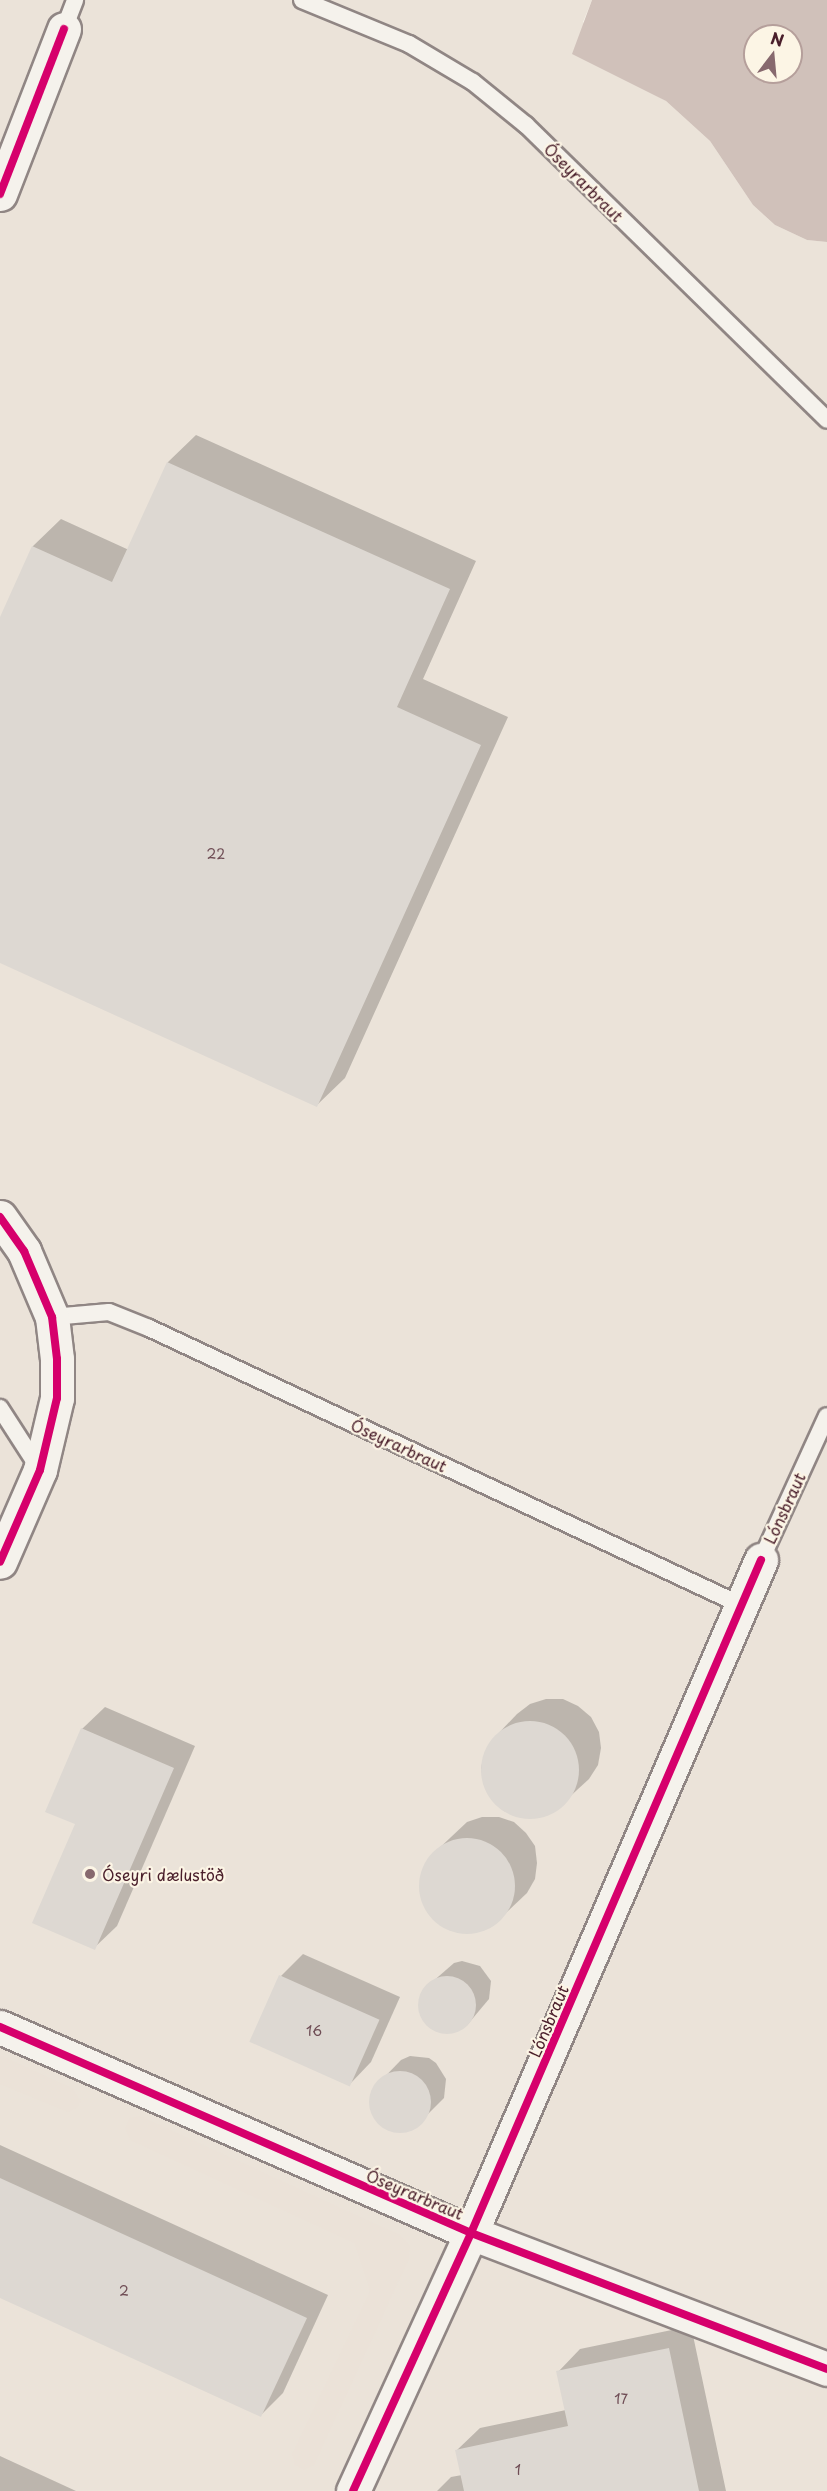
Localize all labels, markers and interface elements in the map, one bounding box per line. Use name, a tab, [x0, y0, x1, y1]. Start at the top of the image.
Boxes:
north arrow	[743, 24, 803, 84]
text: N	[768, 25, 787, 52]
street label: Óseyrarbraut	[541, 139, 627, 225]
house number: 22	[207, 846, 225, 862]
street label: Óseyrarbraut	[348, 1414, 450, 1476]
street label: Lónsbraut	[759, 1469, 809, 1547]
place label: Óseyri dælustöð	[102, 1864, 224, 1884]
marker: Óseyri dælustöð	[83, 1867, 97, 1881]
street label: Lónsbraut	[524, 1982, 572, 2060]
house number: 16	[306, 2023, 322, 2039]
street label: Óseyrarbraut	[364, 2165, 466, 2223]
house number: 2	[119, 2283, 129, 2299]
house number: 17	[614, 2391, 628, 2407]
house number: 1	[515, 2462, 521, 2478]

